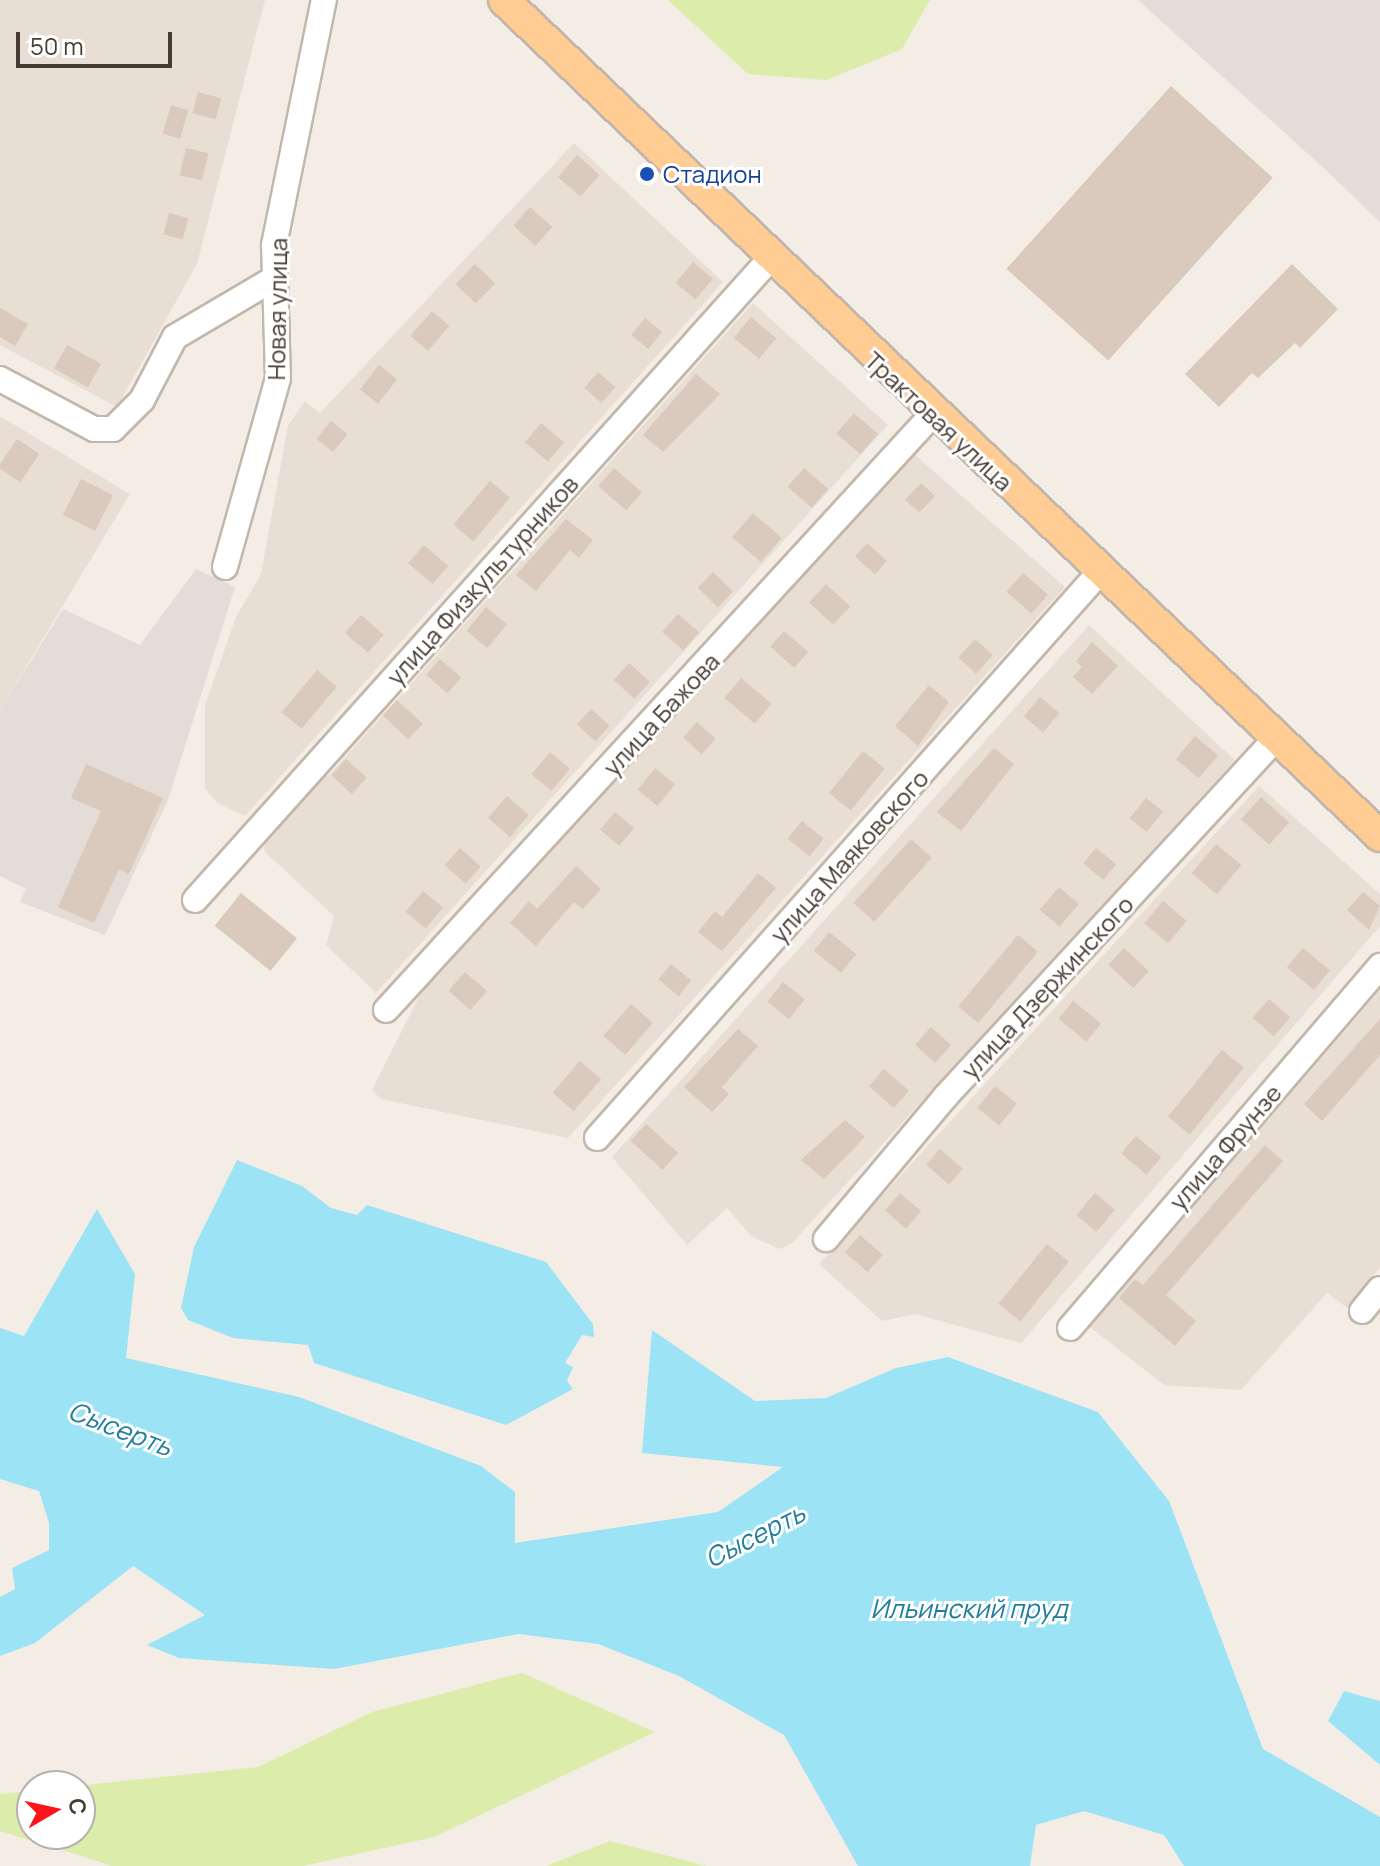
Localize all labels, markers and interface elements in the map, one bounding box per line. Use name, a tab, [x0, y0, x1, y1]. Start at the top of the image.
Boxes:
scale bar	[20, 16, 176, 66]
text: 50 m	[30, 29, 84, 62]
place label: Стадион	[663, 160, 762, 188]
marker: Стадион	[638, 165, 656, 183]
street label: Новая улица	[261, 237, 293, 381]
street label: Трактовая улица	[859, 345, 1019, 497]
street label: улица Физкультурников	[380, 469, 584, 691]
street label: улица Бажова	[597, 647, 725, 781]
street label: улица Маяковского	[764, 764, 934, 948]
street label: улица Дзержинского	[955, 890, 1139, 1084]
street label: улица Фрунзе	[1163, 1079, 1287, 1215]
water label: Сысерть	[64, 1395, 176, 1463]
water label: Сысерть	[700, 1498, 810, 1574]
water label: Ильинский пруд	[871, 1593, 1067, 1625]
north arrow	[16, 1770, 96, 1850]
text: С	[62, 1796, 94, 1817]

